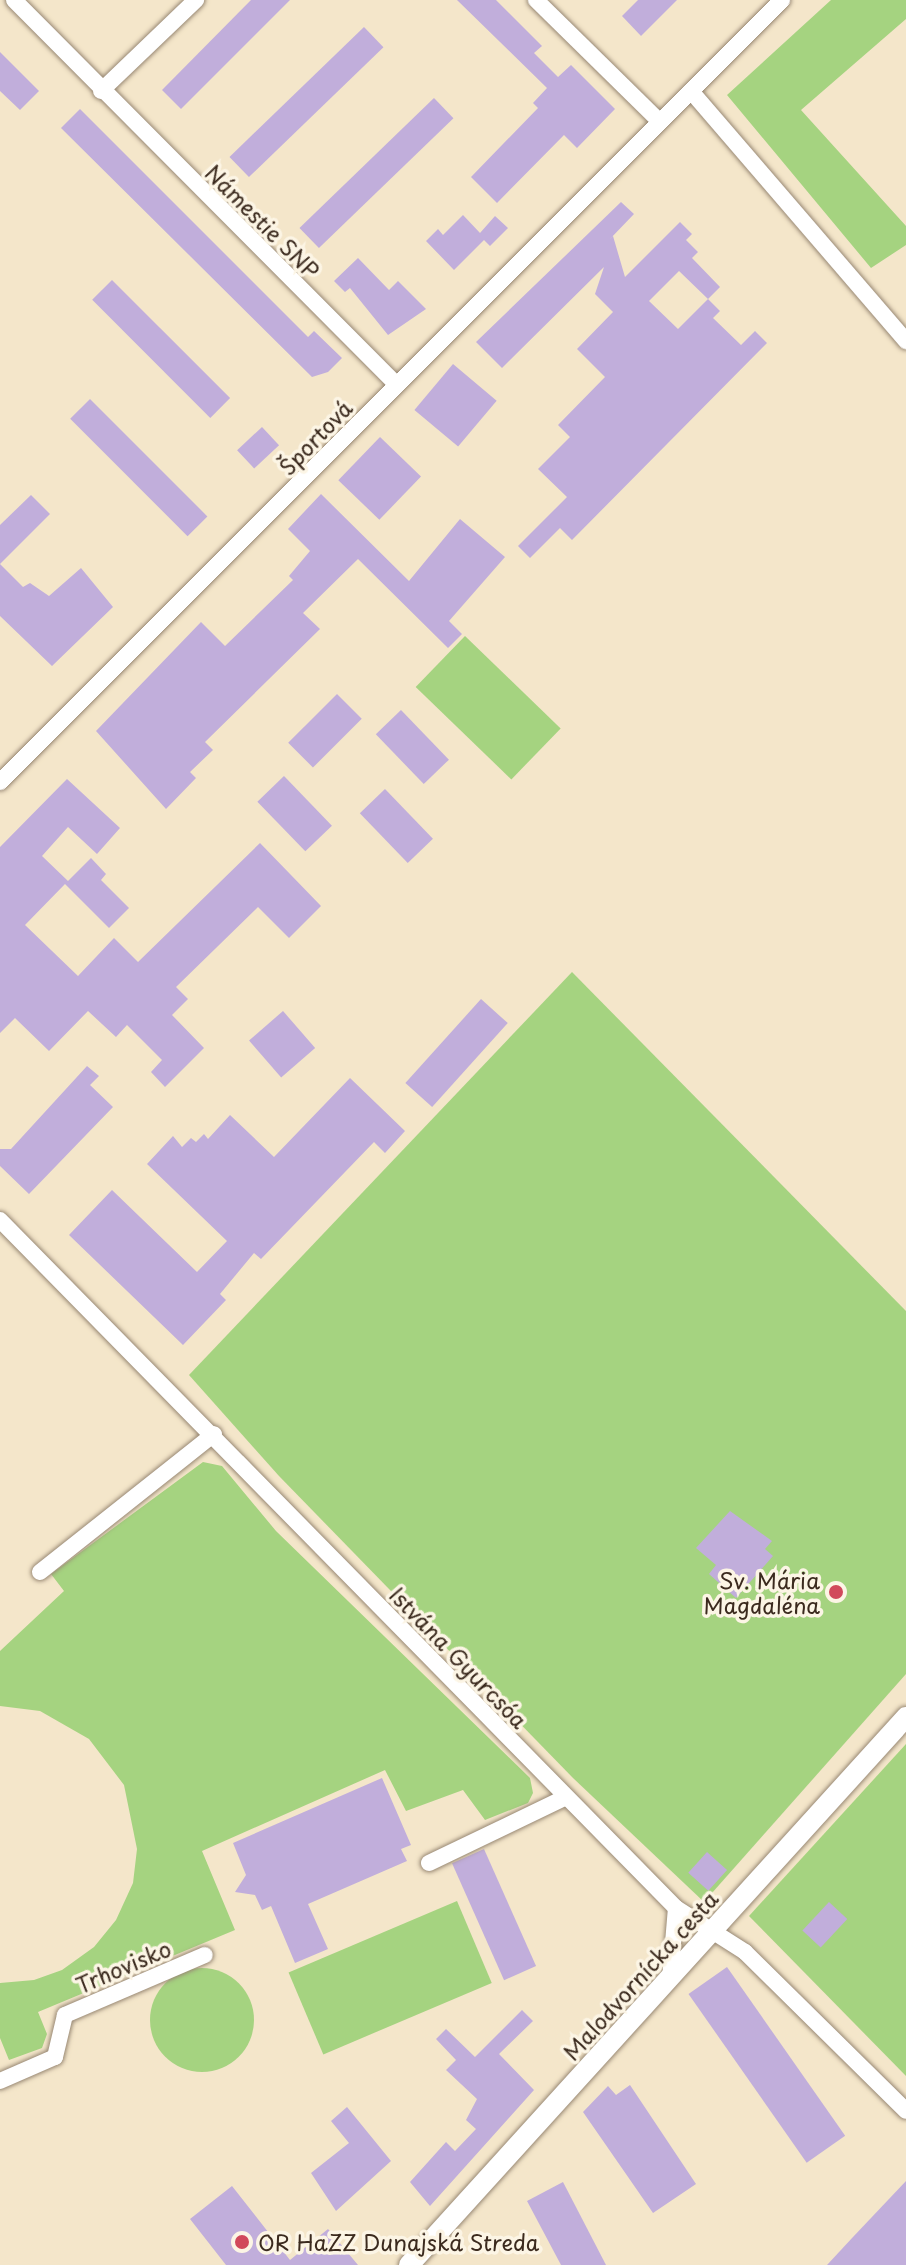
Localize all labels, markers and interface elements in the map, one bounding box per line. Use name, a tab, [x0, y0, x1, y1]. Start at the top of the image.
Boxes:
street label: Námestie SNP	[200, 158, 326, 284]
street label: Športová	[273, 394, 357, 480]
place label: Sv. Mária Magdaléna	[703, 1566, 820, 1618]
street label: Istvána Gyurcsóa	[385, 1581, 533, 1733]
marker: Sv. Mária Magdaléna	[827, 1583, 845, 1601]
street label: Malodvornícka cesta	[557, 1885, 723, 2065]
street label: Trhovisko	[72, 1934, 174, 1998]
place label: OR HaZZ Dunajská Streda	[258, 2229, 543, 2255]
marker: OR HaZZ Dunajská Streda	[233, 2233, 251, 2251]

